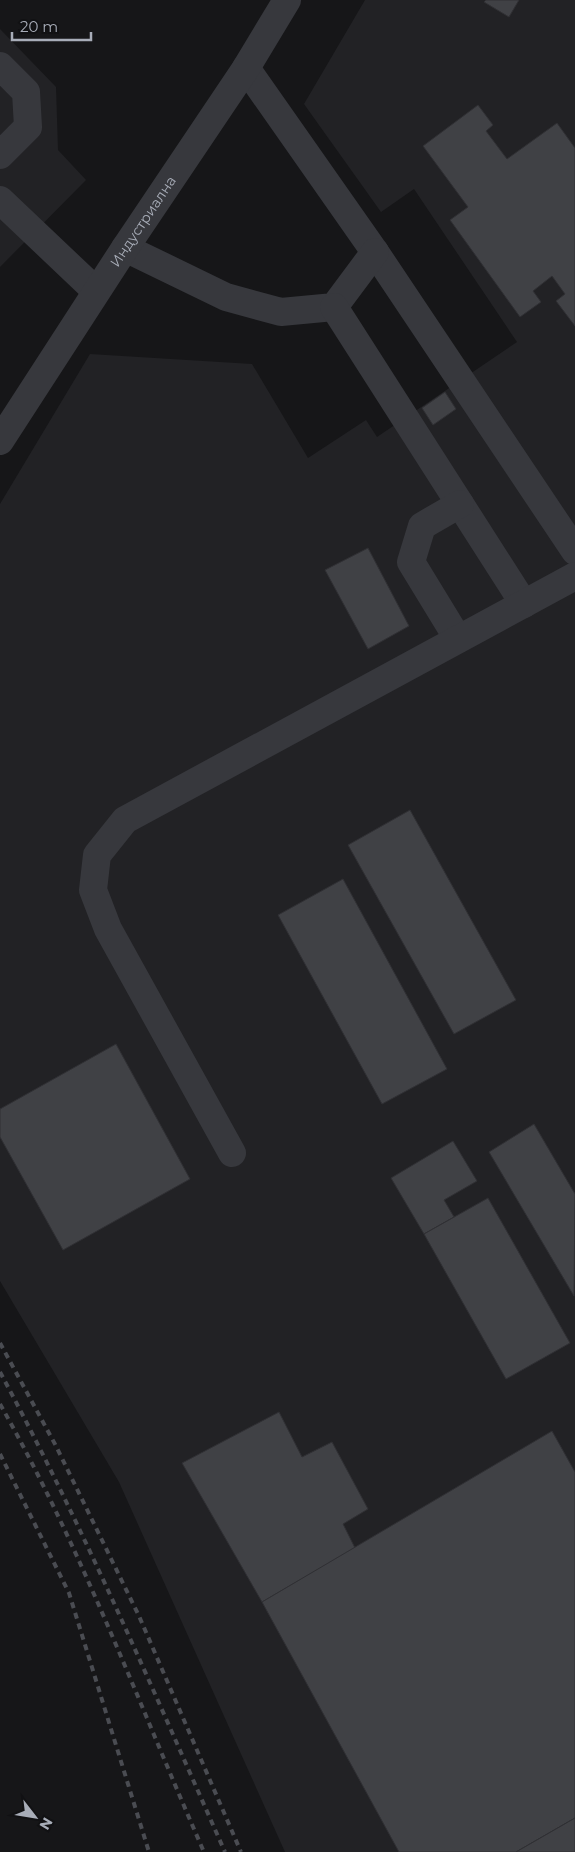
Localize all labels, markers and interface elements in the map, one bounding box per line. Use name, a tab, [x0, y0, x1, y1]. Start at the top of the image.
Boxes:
scale bar	[12, 10, 91, 42]
text: 20 m	[20, 17, 58, 36]
street label: Индустриална	[106, 172, 180, 270]
north arrow	[10, 1792, 60, 1842]
text: N	[36, 1814, 57, 1833]

